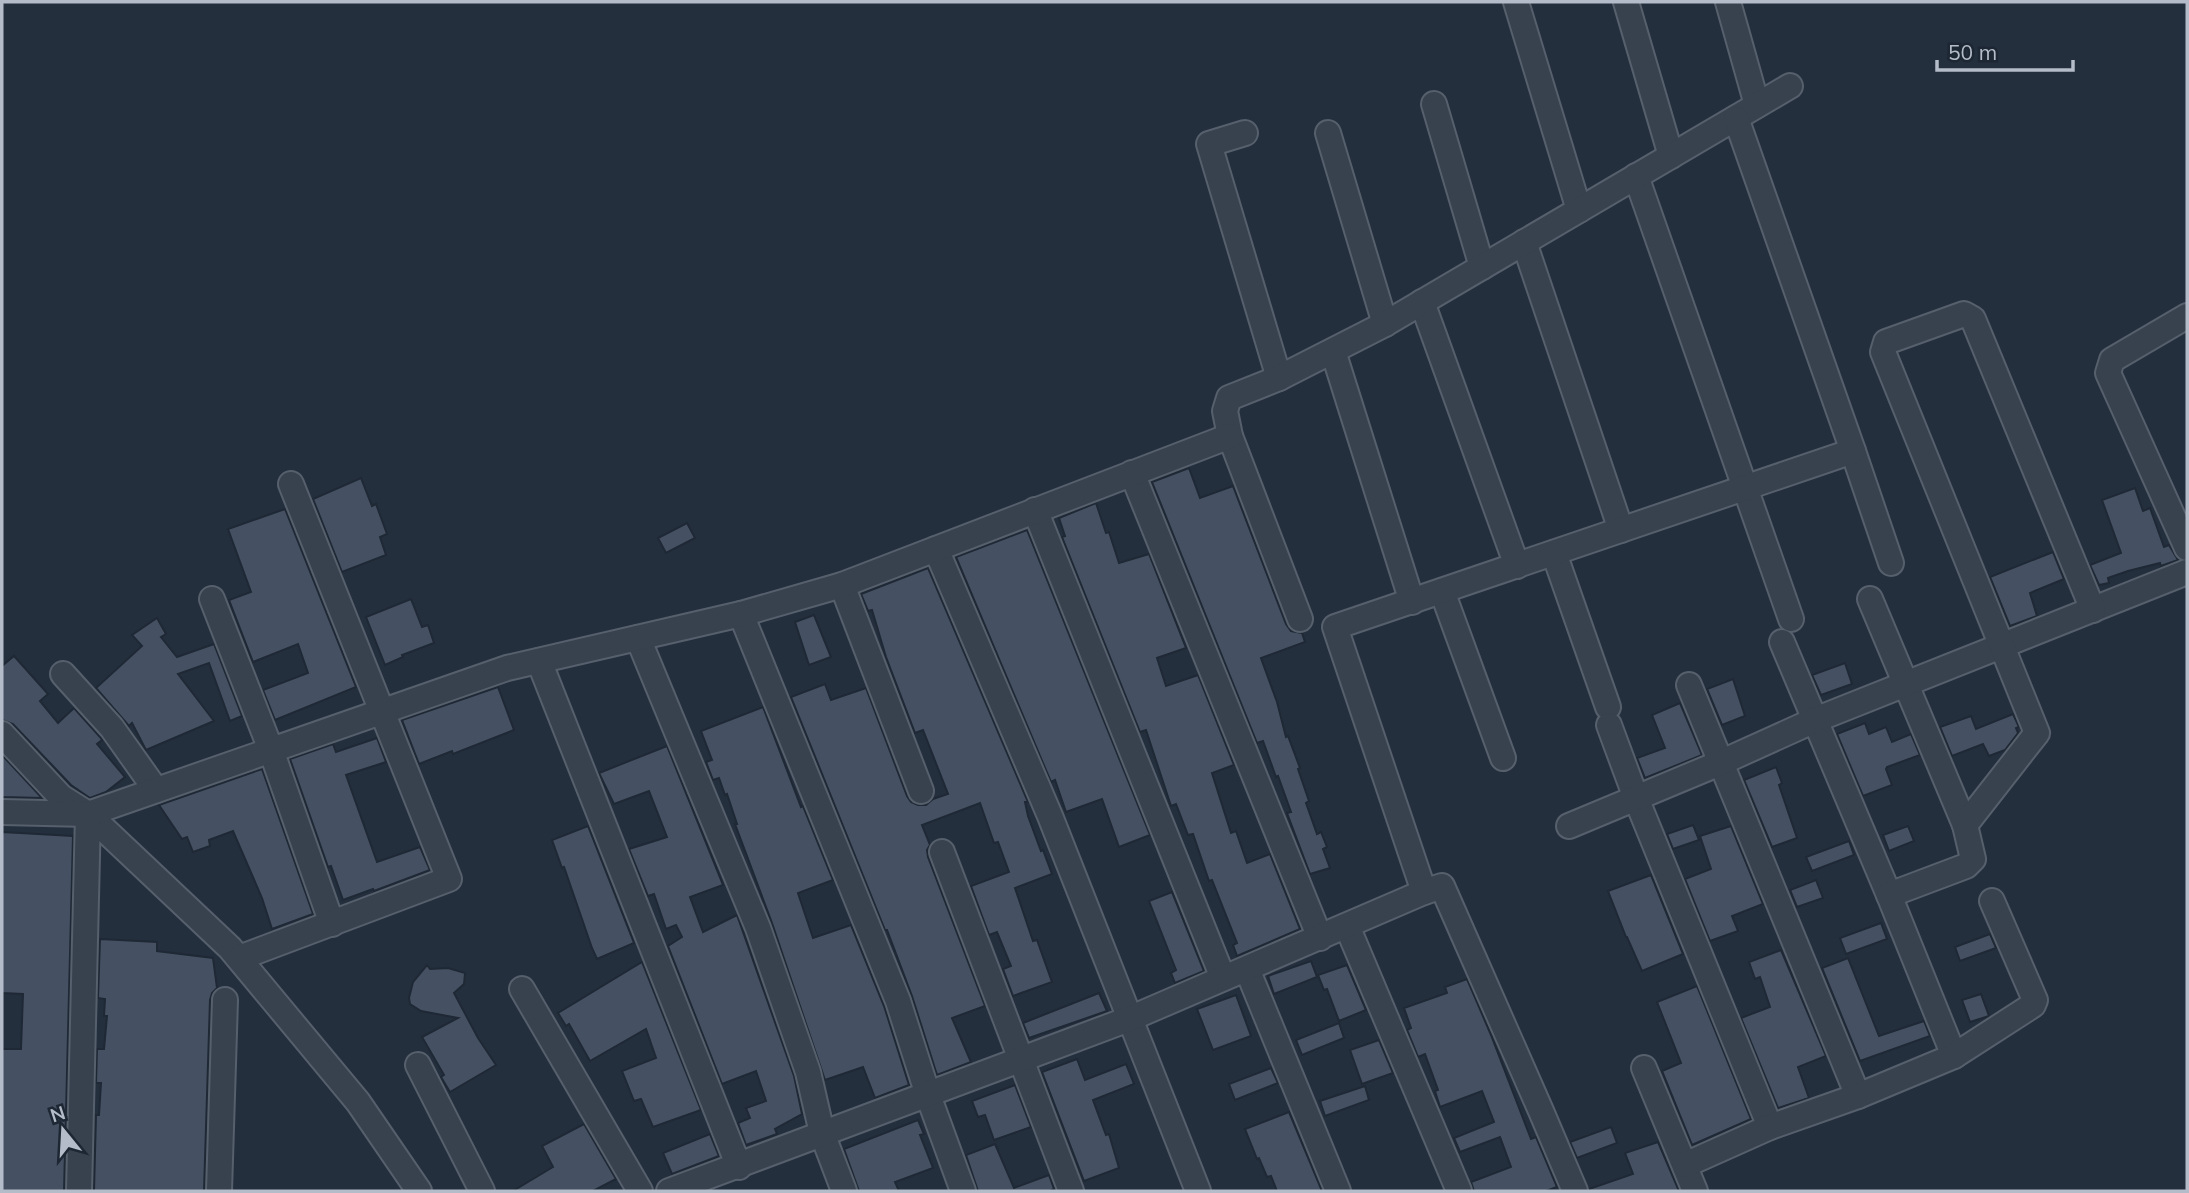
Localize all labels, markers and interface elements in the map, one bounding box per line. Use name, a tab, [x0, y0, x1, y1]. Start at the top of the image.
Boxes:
scale bar	[1937, 28, 2074, 72]
text: 50 m	[1948, 39, 1997, 65]
north arrow	[28, 1095, 98, 1165]
text: N	[47, 1100, 68, 1127]

